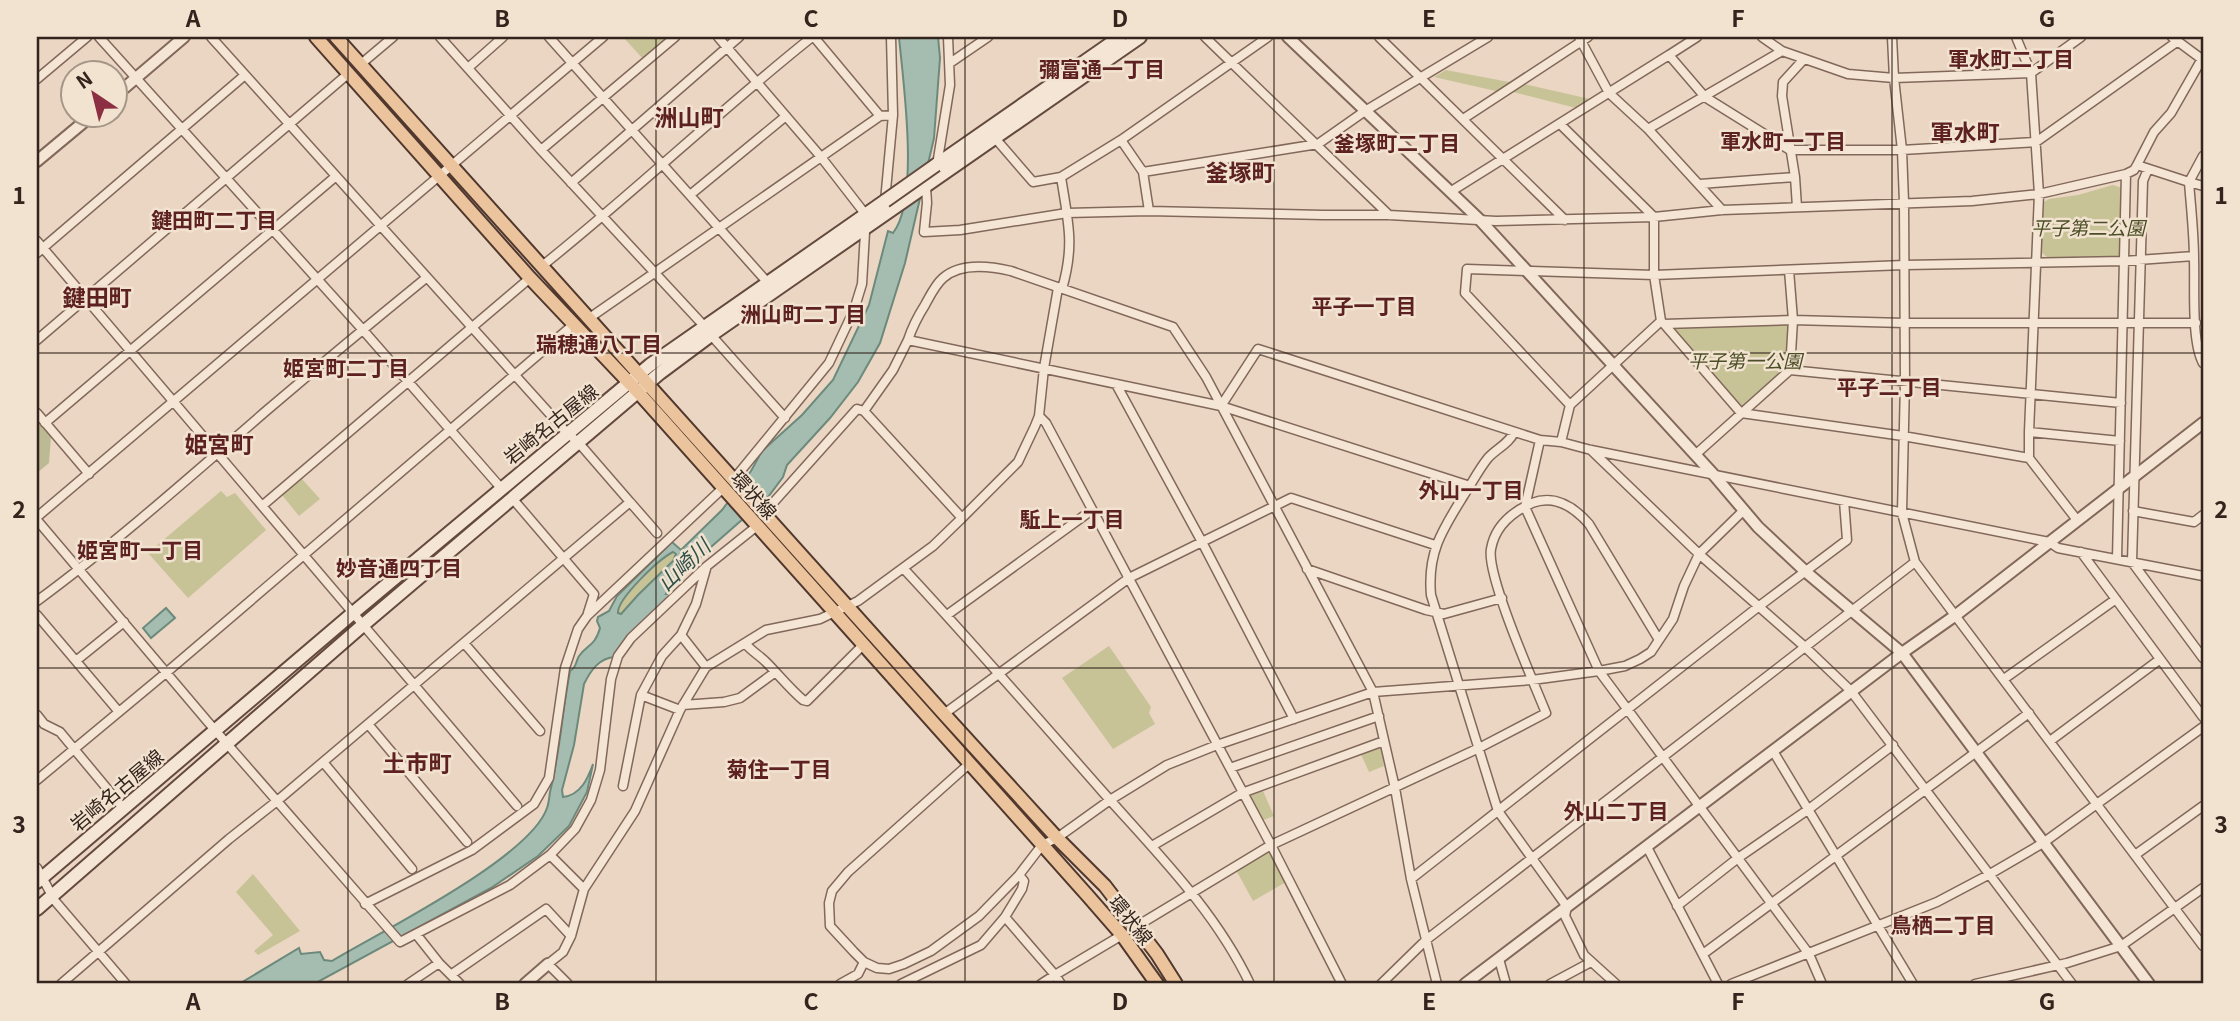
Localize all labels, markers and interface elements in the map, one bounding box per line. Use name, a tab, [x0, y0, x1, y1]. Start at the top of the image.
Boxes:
text: A	[185, 0, 201, 34]
text: B	[494, 0, 510, 34]
text: C	[803, 0, 819, 34]
text: D	[1112, 0, 1128, 34]
text: E	[1422, 0, 1436, 34]
text: F	[1731, 0, 1745, 34]
text: G	[2039, 0, 2055, 34]
district label: 軍水町二丁目	[1948, 43, 2074, 73]
district label: 彌富通一丁目	[1039, 53, 1165, 83]
north arrow	[60, 60, 130, 130]
text: N	[70, 64, 97, 94]
district label: 洲山町	[655, 99, 724, 133]
district label: 軍水町	[1931, 114, 2000, 148]
district label: 軍水町一丁目	[1720, 125, 1846, 155]
district label: 釜塚町二丁目	[1334, 127, 1460, 157]
district label: 釜塚町	[1206, 154, 1275, 188]
text: 1	[12, 177, 26, 211]
text: 1	[2214, 177, 2228, 211]
district label: 鍵田町二丁目	[151, 204, 277, 234]
park label: 平子第二公園	[2031, 213, 2148, 240]
district label: 鍵田町	[63, 279, 132, 313]
district label: 平子一丁目	[1312, 290, 1417, 320]
district label: 洲山町二丁目	[740, 298, 866, 328]
district label: 瑞穂通八丁目	[536, 328, 662, 358]
park label: 平子第一公園	[1688, 346, 1805, 373]
district label: 姫宮町二丁目	[283, 352, 409, 382]
district label: 平子二丁目	[1837, 371, 1942, 401]
street label: 岩崎名古屋線	[497, 377, 603, 469]
district label: 姫宮町	[185, 426, 254, 460]
street label: 環状線	[726, 464, 784, 524]
district label: 外山一丁目	[1419, 474, 1524, 504]
text: 2	[12, 491, 26, 525]
text: 2	[2214, 491, 2228, 525]
district label: 駈上一丁目	[1020, 503, 1125, 533]
water label: 山崎川	[650, 530, 718, 597]
district label: 姫宮町一丁目	[77, 534, 203, 564]
district label: 妙音通四丁目	[336, 552, 462, 582]
street label: 岩崎名古屋線	[64, 742, 168, 836]
district label: 土市町	[383, 745, 452, 779]
district label: 菊住一丁目	[727, 753, 832, 783]
district label: 外山二丁目	[1564, 795, 1669, 825]
text: 3	[12, 806, 26, 840]
text: 3	[2214, 806, 2228, 840]
street label: 環状線	[1104, 888, 1160, 950]
district label: 鳥栖二丁目	[1891, 909, 1996, 939]
text: A	[185, 983, 201, 1017]
text: B	[494, 983, 510, 1017]
text: C	[803, 983, 819, 1017]
text: D	[1112, 983, 1128, 1017]
text: E	[1422, 983, 1436, 1017]
text: F	[1731, 983, 1745, 1017]
text: G	[2039, 983, 2055, 1017]

